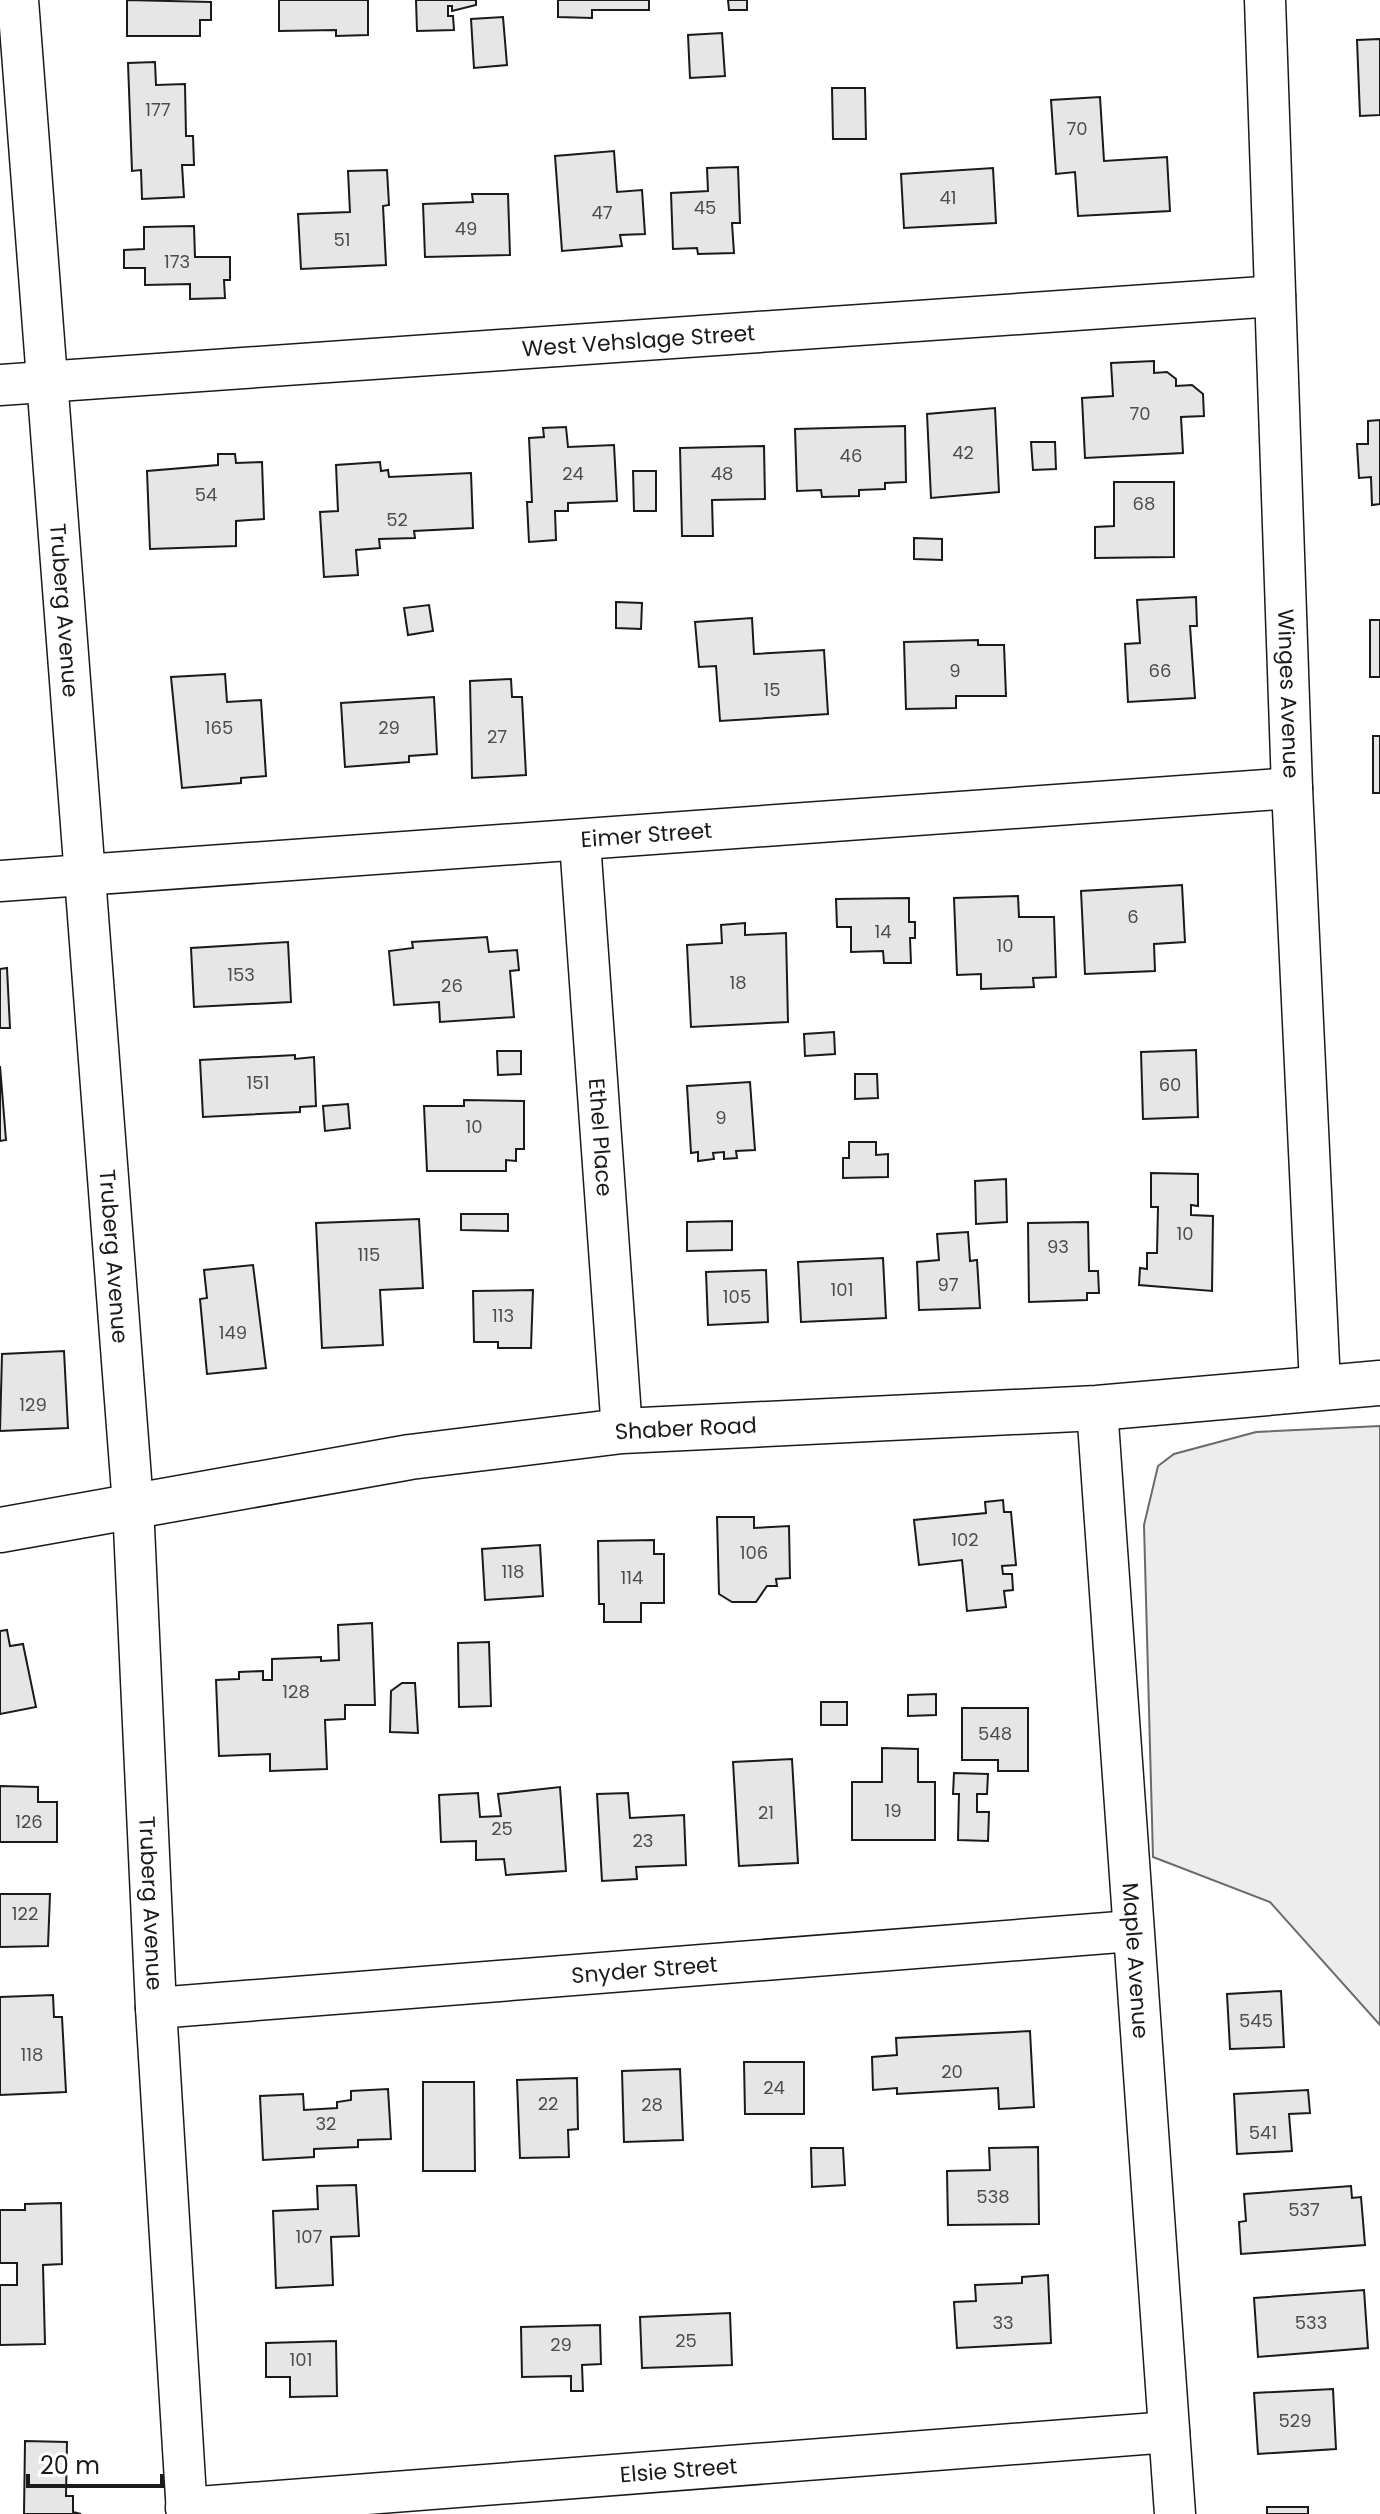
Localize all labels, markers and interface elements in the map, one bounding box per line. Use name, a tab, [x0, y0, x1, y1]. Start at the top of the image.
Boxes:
house number: 177	[145, 97, 171, 122]
house number: 70	[1066, 116, 1088, 141]
house number: 41	[939, 185, 957, 210]
house number: 45	[694, 195, 716, 220]
house number: 47	[591, 200, 613, 225]
house number: 49	[455, 216, 477, 241]
house number: 51	[333, 227, 351, 252]
house number: 173	[164, 249, 190, 274]
street label: West Vehslage Street	[521, 317, 756, 365]
house number: 70	[1129, 401, 1151, 426]
house number: 42	[952, 440, 974, 465]
house number: 46	[840, 443, 862, 468]
house number: 24	[562, 461, 584, 486]
house number: 48	[711, 461, 733, 486]
house number: 54	[195, 482, 217, 507]
house number: 68	[1133, 491, 1155, 516]
house number: 52	[386, 507, 408, 532]
street label: Truberg Avenue	[42, 522, 86, 698]
street label: Winges Avenue	[1270, 608, 1307, 779]
house number: 9	[949, 658, 961, 683]
house number: 66	[1149, 658, 1171, 683]
house number: 15	[763, 677, 781, 702]
house number: 165	[205, 715, 233, 740]
house number: 29	[378, 715, 400, 740]
house number: 27	[487, 724, 507, 749]
street label: Eimer Street	[580, 815, 713, 855]
house number: 6	[1127, 904, 1139, 929]
house number: 14	[874, 919, 892, 944]
house number: 10	[996, 933, 1014, 958]
house number: 153	[227, 962, 255, 987]
house number: 18	[729, 970, 747, 995]
house number: 26	[441, 973, 463, 998]
house number: 151	[247, 1070, 269, 1095]
house number: 60	[1159, 1072, 1181, 1097]
street label: Ethel Place	[581, 1077, 620, 1197]
house number: 9	[715, 1105, 727, 1130]
house number: 10	[465, 1114, 483, 1139]
street label: Truberg Avenue	[91, 1168, 136, 1344]
house number: 10	[1176, 1221, 1194, 1246]
house number: 93	[1047, 1234, 1069, 1259]
house number: 115	[358, 1242, 380, 1267]
house number: 97	[937, 1272, 959, 1297]
house number: 101	[831, 1277, 853, 1302]
house number: 105	[723, 1284, 751, 1309]
house number: 113	[492, 1303, 514, 1328]
house number: 149	[219, 1320, 247, 1345]
house number: 129	[19, 1392, 47, 1417]
street label: Shaber Road	[613, 1409, 757, 1448]
house number: 102	[951, 1527, 979, 1552]
house number: 106	[740, 1540, 768, 1565]
house number: 118	[502, 1559, 524, 1584]
house number: 114	[621, 1565, 643, 1590]
house number: 128	[282, 1679, 310, 1704]
house number: 548	[978, 1721, 1012, 1746]
house number: 19	[884, 1798, 902, 1823]
house number: 21	[758, 1800, 774, 1825]
house number: 126	[15, 1809, 43, 1834]
street label: Truberg Avenue	[131, 1815, 170, 1991]
house number: 25	[491, 1816, 513, 1841]
house number: 23	[633, 1828, 653, 1853]
street label: Maple Avenue	[1115, 1882, 1156, 2040]
house number: 122	[12, 1901, 38, 1926]
street label: Snyder Street	[570, 1949, 719, 1991]
house number: 545	[1239, 2008, 1273, 2033]
house number: 118	[21, 2042, 43, 2067]
house number: 20	[941, 2059, 963, 2084]
house number: 24	[763, 2075, 785, 2100]
house number: 22	[538, 2091, 558, 2116]
house number: 28	[641, 2092, 663, 2117]
house number: 32	[316, 2111, 336, 2136]
house number: 541	[1249, 2120, 1277, 2145]
house number: 538	[976, 2184, 1010, 2209]
house number: 537	[1288, 2197, 1320, 2222]
house number: 107	[296, 2224, 323, 2249]
house number: 33	[992, 2310, 1014, 2335]
house number: 533	[1295, 2310, 1327, 2335]
house number: 25	[675, 2328, 697, 2353]
house number: 29	[550, 2332, 572, 2357]
house number: 101	[290, 2347, 312, 2372]
house number: 529	[1279, 2408, 1312, 2433]
scale bar	[28, 2438, 162, 2488]
text: 20 m	[40, 2449, 100, 2482]
street label: Elsie Street	[619, 2450, 738, 2490]

